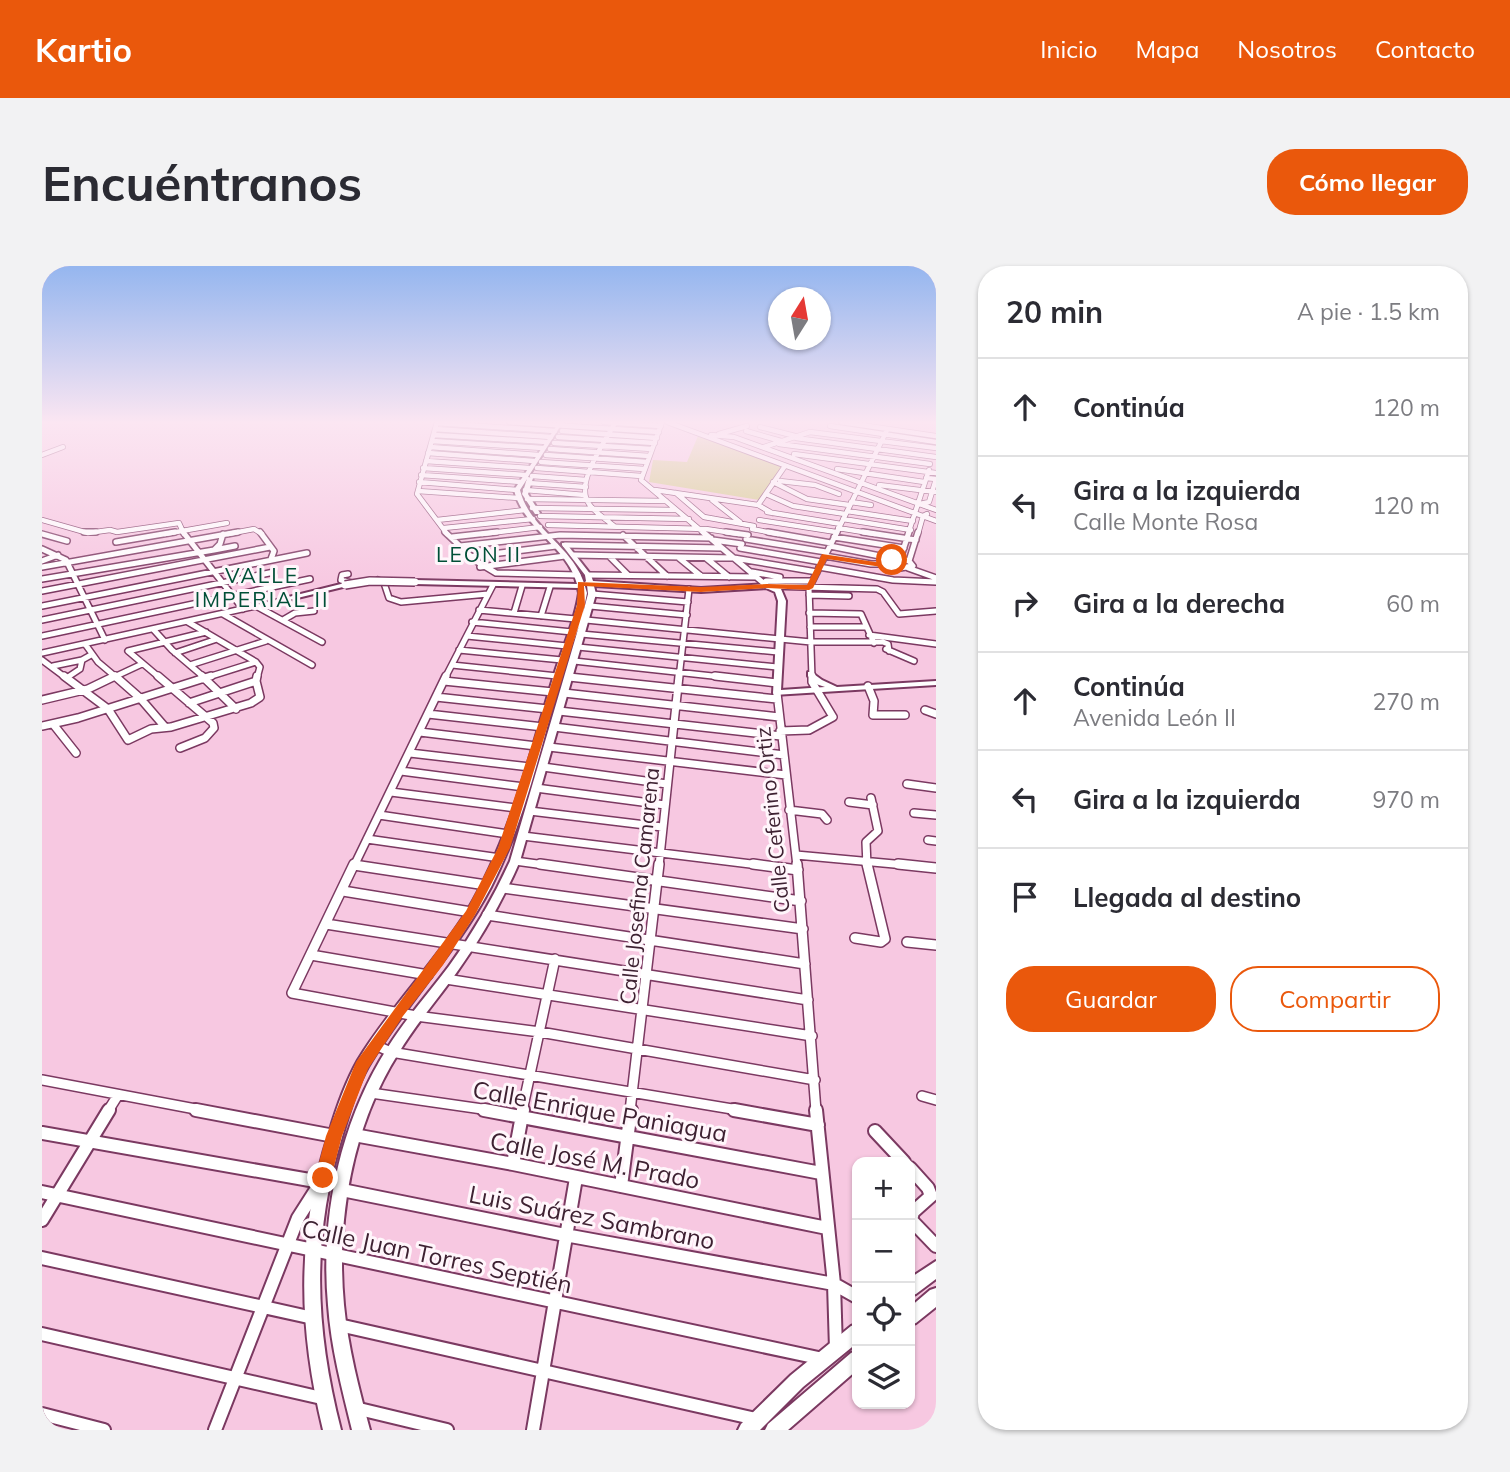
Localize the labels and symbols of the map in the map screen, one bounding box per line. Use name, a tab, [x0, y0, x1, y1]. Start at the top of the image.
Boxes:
north arrow	[768, 287, 831, 350]
district label: LEON II	[436, 541, 522, 567]
route start	[876, 544, 907, 575]
district label: VALLE IMPERIAL II	[195, 562, 329, 612]
street label: Calle Ceferino Ortiz	[749, 726, 795, 914]
street label: Calle Josefina Camarena	[614, 766, 664, 1006]
street label: Calle Enrique Paniagua	[471, 1074, 729, 1148]
street label: Calle José M. Prado	[488, 1125, 702, 1195]
route end	[307, 1162, 338, 1193]
street label: Luis Suárez Sambrano	[467, 1178, 717, 1256]
street label: Calle Juan Torres Septién	[299, 1213, 575, 1299]

